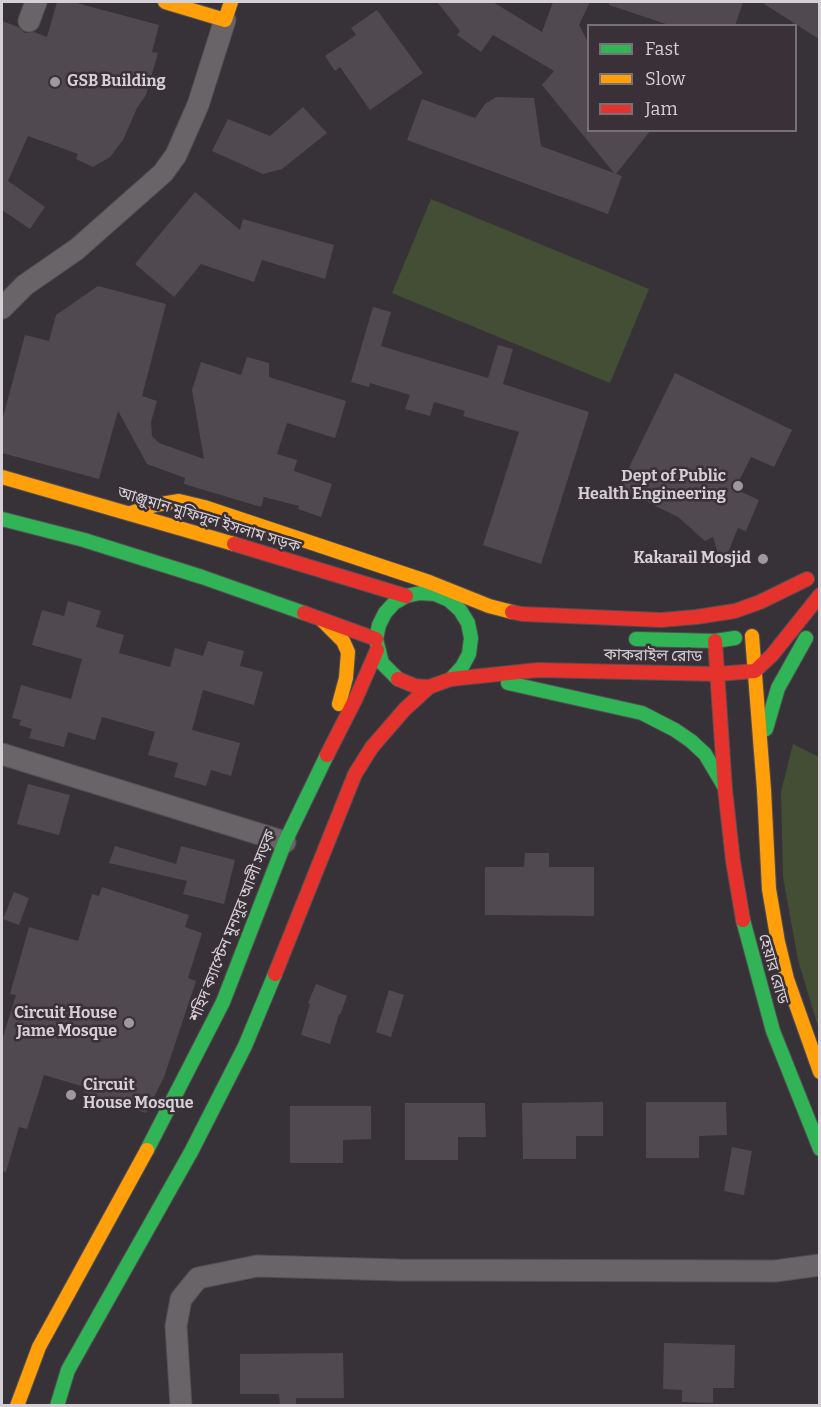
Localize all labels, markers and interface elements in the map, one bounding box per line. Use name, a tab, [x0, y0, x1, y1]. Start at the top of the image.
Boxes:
legend	[587, 24, 797, 132]
text: Fast	[645, 38, 680, 60]
text: Slow	[645, 68, 685, 90]
place label: GSB Building	[67, 72, 166, 92]
marker: GSB Building	[48, 75, 62, 89]
text: Jam	[645, 98, 678, 120]
place label: Dept of Public Health Engineering	[578, 467, 726, 505]
marker: Dept of Public Health Engineering	[731, 479, 745, 493]
street label: আঞ্জুমান মুফিদুল ইসলাম সড়ক	[115, 483, 303, 557]
place label: Kakarail Mosjid	[633, 549, 751, 569]
marker: Kakarail Mosjid	[756, 552, 770, 566]
street label: কাকরাইল রোড	[604, 646, 702, 666]
street label: শহিদ ক্যাপ্টেন মুনসুর আলী সড়ক	[186, 827, 280, 1025]
street label: হেয়ার রোড	[754, 932, 792, 1006]
place label: Circuit House Jame Mosque	[14, 1004, 117, 1042]
marker: Circuit House Jame Mosque	[122, 1016, 136, 1030]
place label: Circuit House Mosque	[83, 1076, 194, 1114]
marker: Circuit House Mosque	[64, 1088, 78, 1102]

